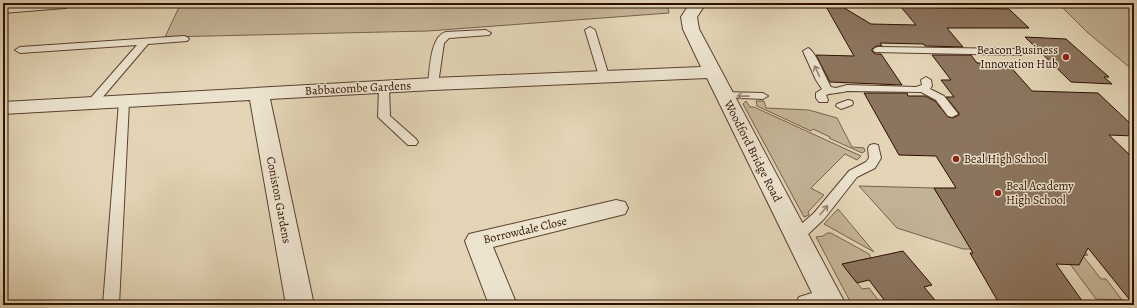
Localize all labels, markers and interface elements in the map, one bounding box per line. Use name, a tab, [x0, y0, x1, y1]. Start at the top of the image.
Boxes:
place label: Beacon Business Innovation Hub	[977, 42, 1058, 72]
marker: Beacon Business Innovation Hub	[1061, 52, 1071, 62]
one-way arrow	[813, 66, 820, 78]
street label: Babbacombe Gardens	[304, 77, 412, 99]
one-way arrow	[737, 92, 750, 99]
street label: Woodford Bridge Road	[720, 97, 786, 205]
place label: Beal High School	[964, 151, 1047, 167]
marker: Beal High School	[951, 154, 961, 164]
street label: Coniston Gardens	[263, 155, 295, 245]
place label: Beal Academy High School	[1006, 178, 1074, 208]
marker: Beal Academy High School	[993, 188, 1003, 198]
one-way arrow	[820, 204, 829, 215]
street label: Borrowdale Close	[482, 213, 568, 247]

